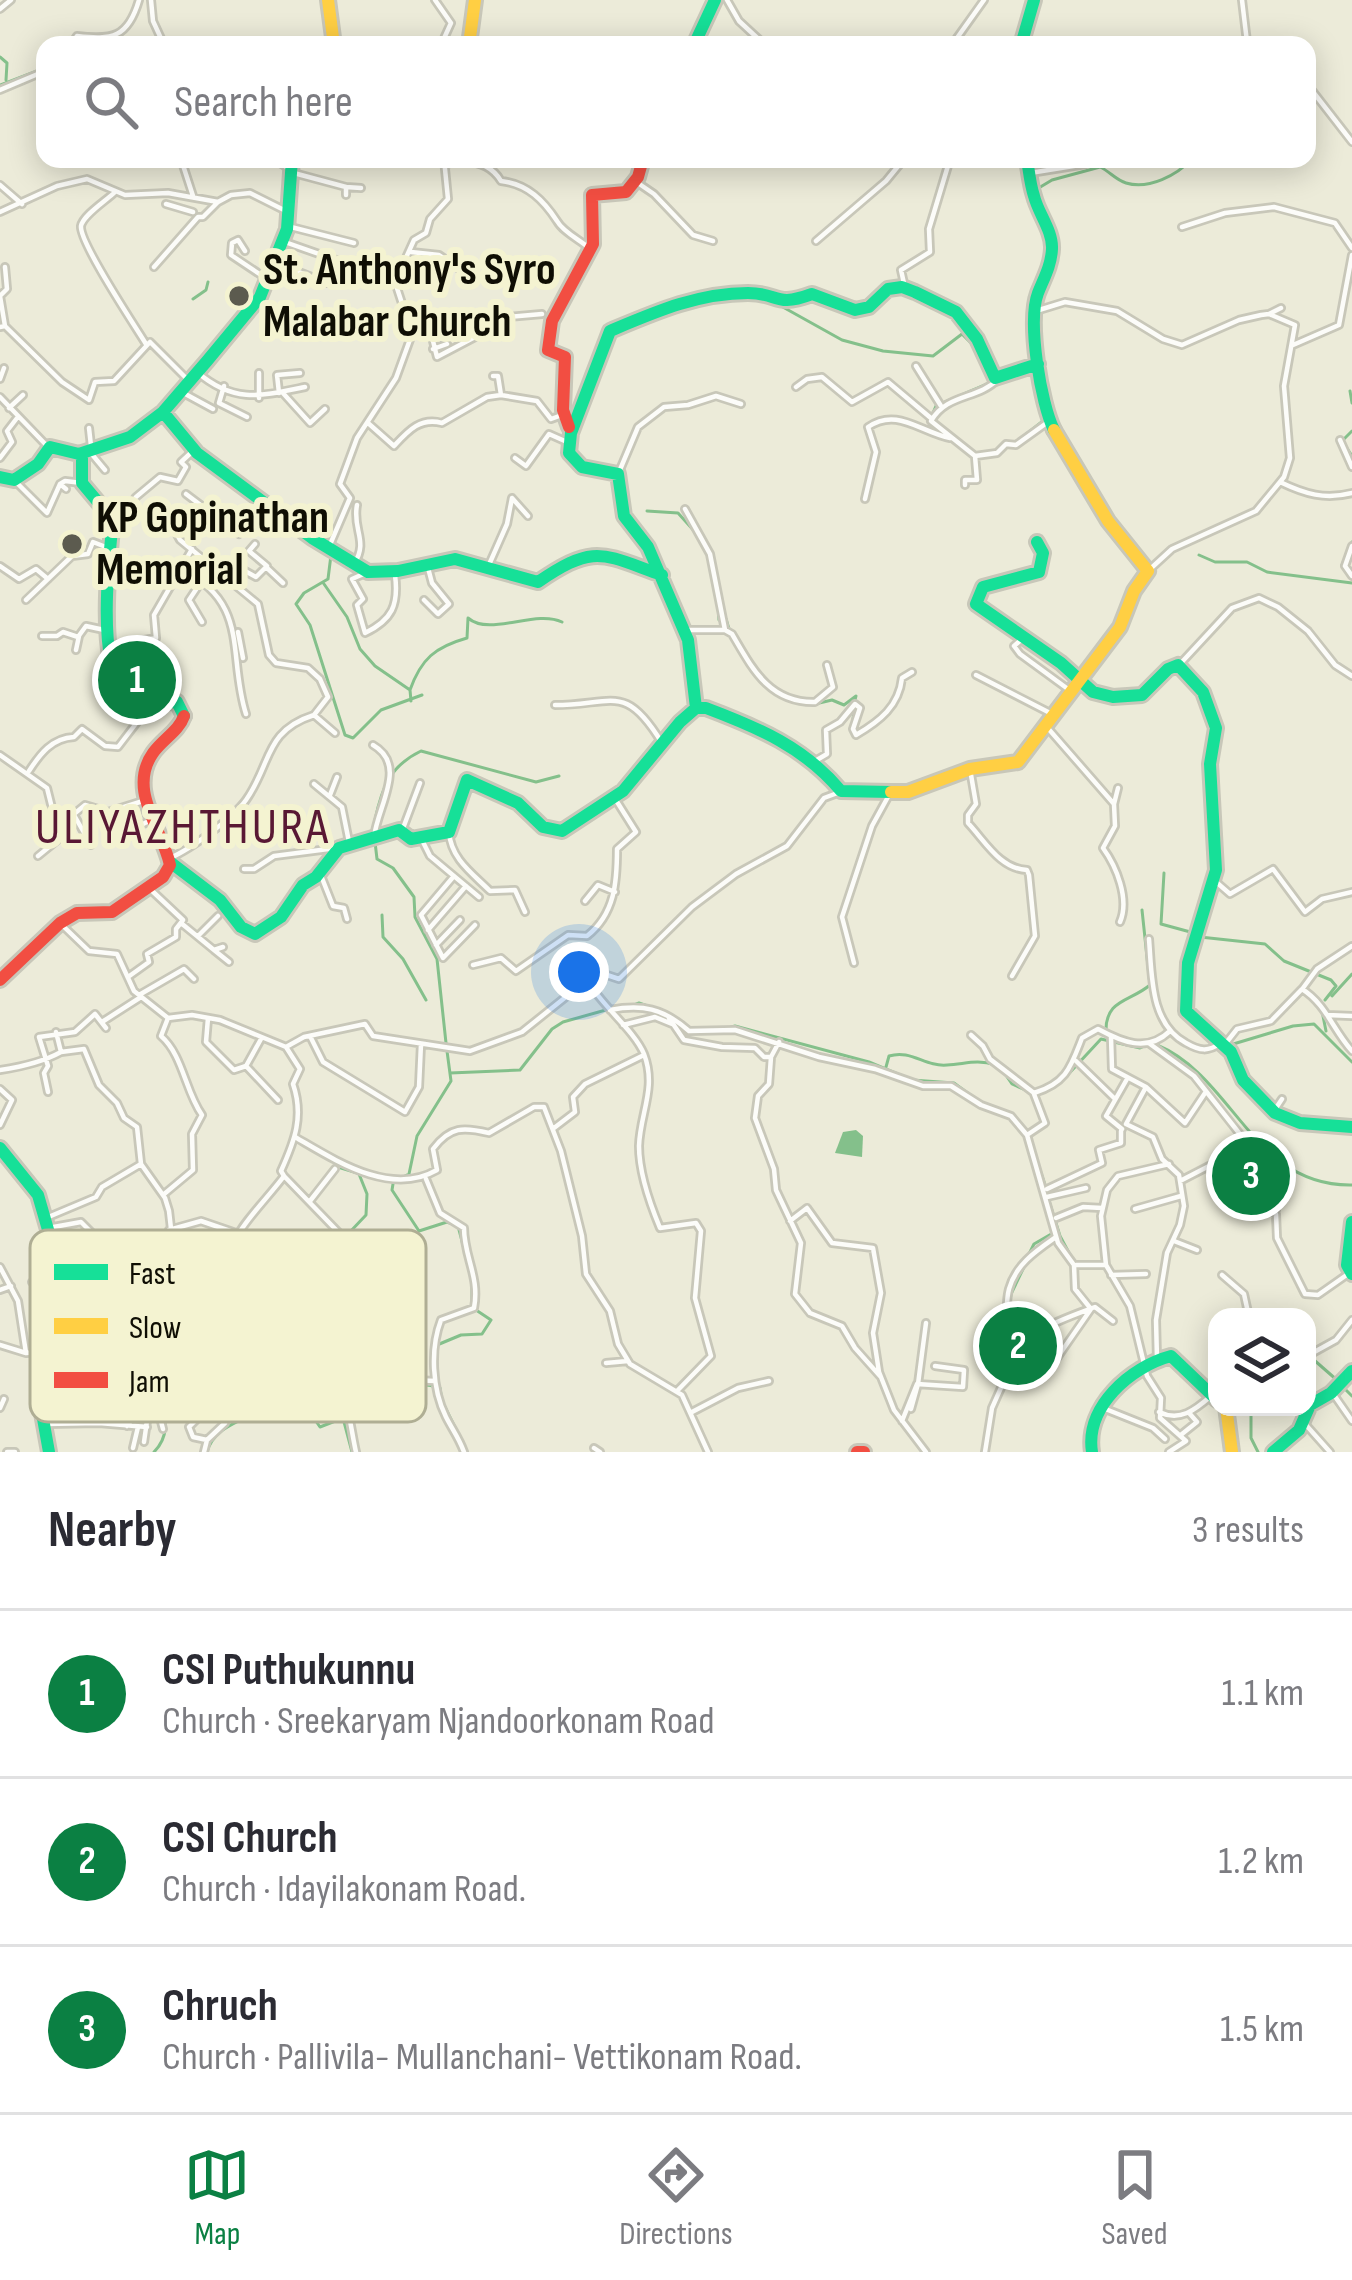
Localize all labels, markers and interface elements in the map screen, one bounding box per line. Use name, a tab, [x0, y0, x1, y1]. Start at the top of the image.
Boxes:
search box	[36, 36, 1316, 168]
icon: search	[78, 69, 144, 135]
text: Search here	[174, 75, 353, 130]
place label: St. Anthony's Syro Malabar Church	[263, 243, 556, 350]
marker: St. Anthony's Syro Malabar Church	[226, 283, 252, 309]
place label: KP Gopinathan Memorial	[96, 491, 329, 598]
marker: KP Gopinathan Memorial	[59, 531, 85, 557]
pin: 1	[98, 635, 176, 725]
district label: ULIYAZHTHURA	[35, 797, 331, 858]
your location	[549, 942, 609, 1002]
pin: 3	[1212, 1131, 1290, 1221]
legend	[30, 1230, 426, 1422]
text: Fast	[129, 1254, 176, 1294]
pin: 2	[979, 1301, 1057, 1391]
text: Slow	[129, 1308, 181, 1348]
map controls	[1208, 1308, 1316, 1416]
button: layers	[1208, 1308, 1316, 1416]
text: Jam	[128, 1362, 170, 1402]
text: Nearby	[48, 1500, 177, 1561]
text: 3 results	[1192, 1507, 1304, 1554]
text: CSI Puthukunnu	[162, 1643, 415, 1698]
text: 1	[79, 1670, 95, 1717]
text: 1.1 km	[1222, 1670, 1304, 1717]
text: Church · Sreekaryam Njandoorkonam Road	[162, 1698, 714, 1745]
text: CSI Church	[162, 1811, 338, 1866]
text: 2	[78, 1838, 96, 1885]
text: 1.2 km	[1218, 1838, 1304, 1885]
text: Church · Idayilakonam Road.	[162, 1866, 526, 1913]
text: Chruch	[162, 1979, 278, 2034]
text: 3	[78, 2006, 96, 2053]
text: 1.5 km	[1220, 2006, 1304, 2053]
text: Church · Pallivila- Mullanchani- Vettikonam Road.	[162, 2034, 802, 2081]
tab: Map	[184, 2142, 250, 2254]
tab: Directions	[619, 2142, 733, 2254]
tab: Saved	[1101, 2142, 1168, 2254]

